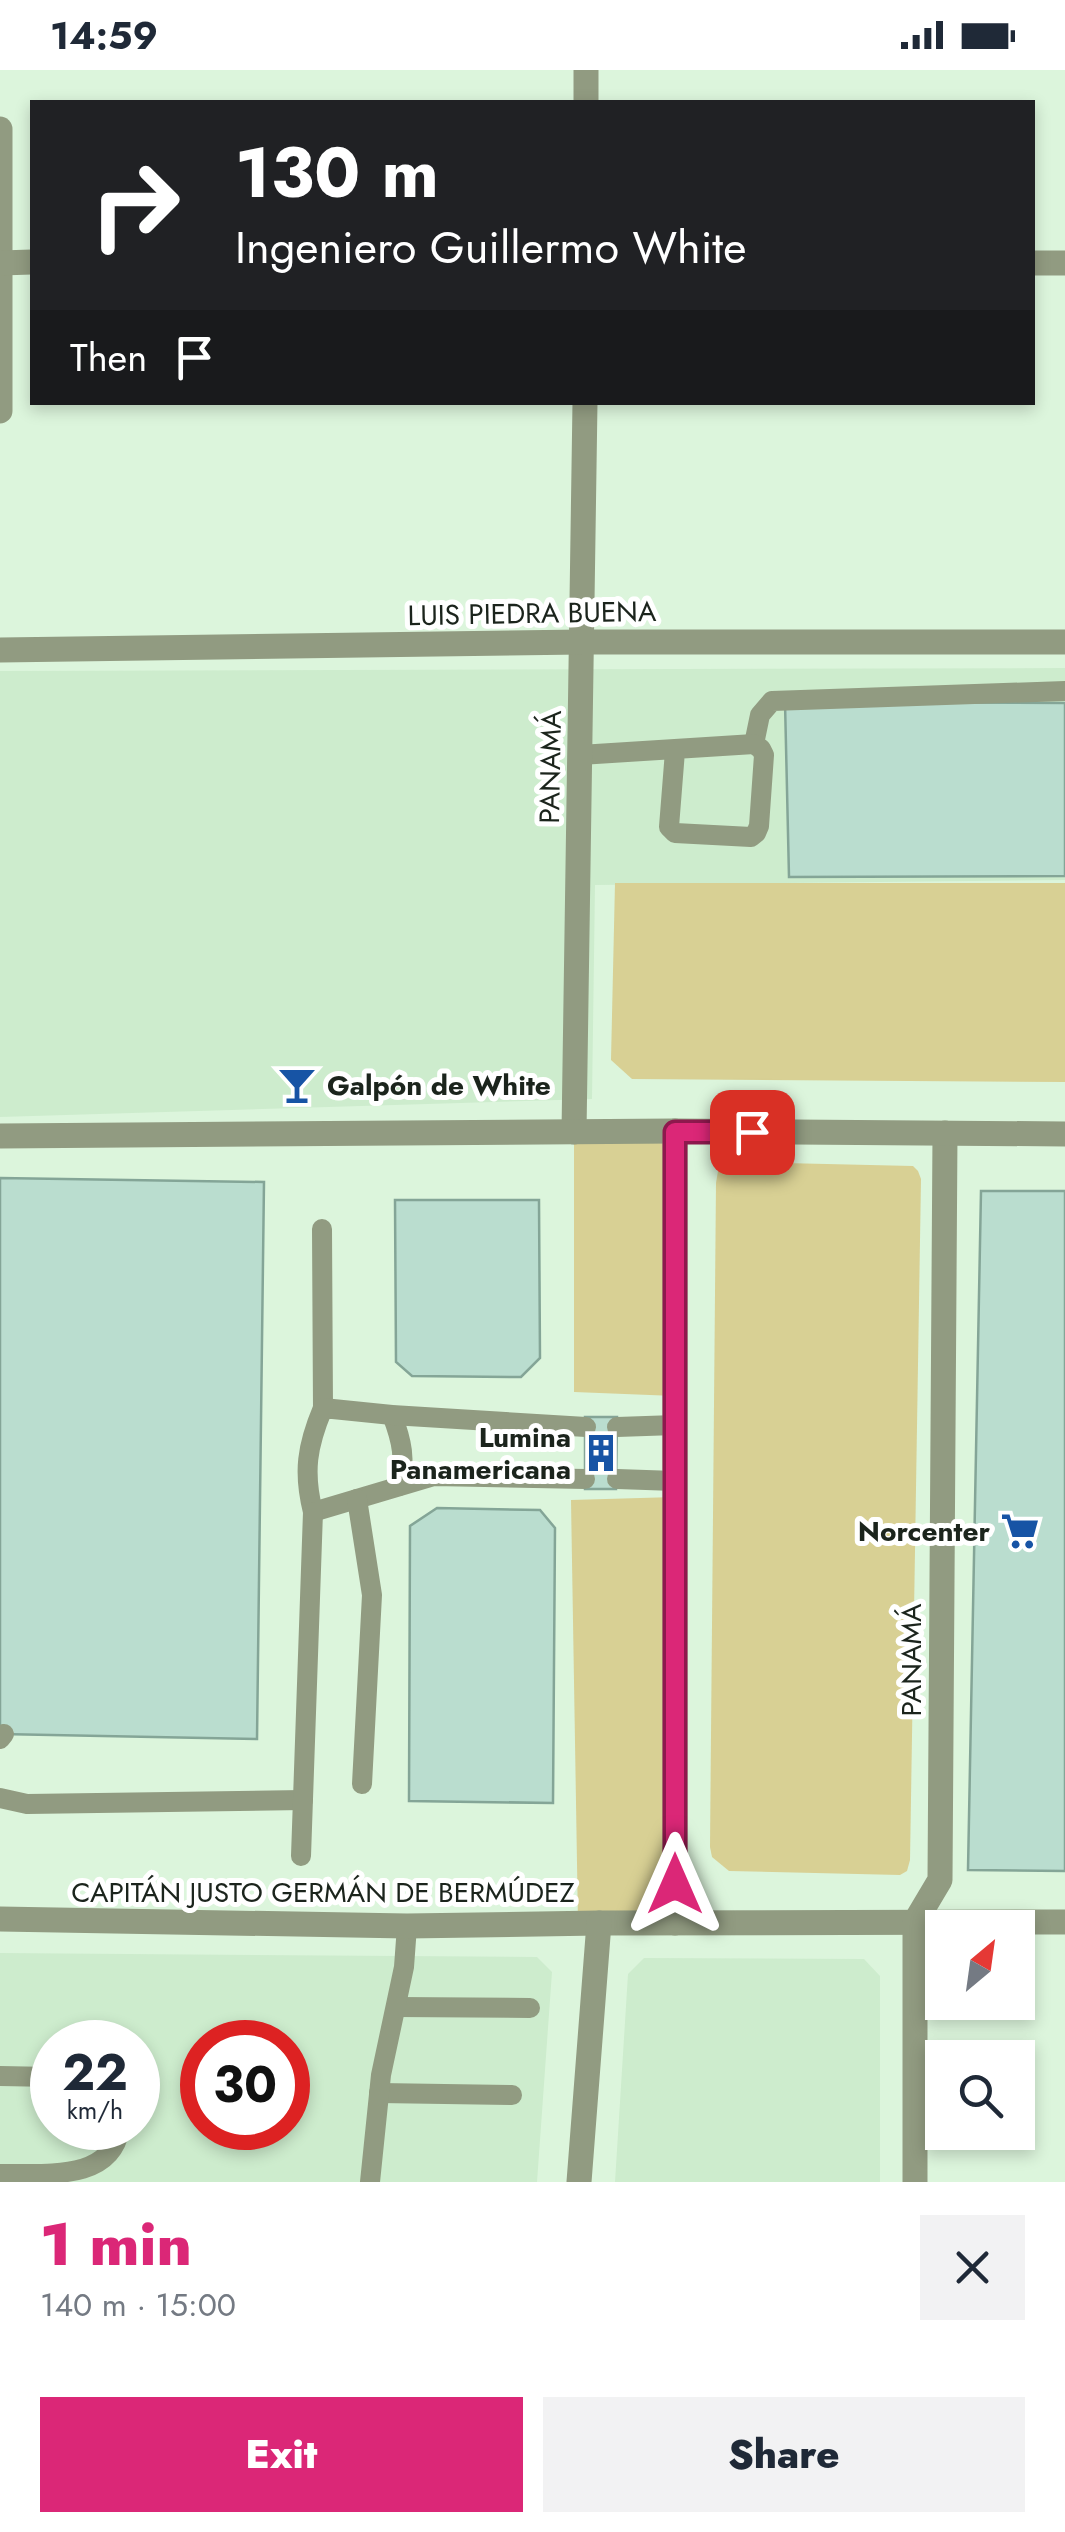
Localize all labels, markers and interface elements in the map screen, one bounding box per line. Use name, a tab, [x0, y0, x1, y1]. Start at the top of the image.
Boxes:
text: 14:59	[50, 8, 158, 63]
text: 130 m	[235, 122, 439, 223]
icon: right	[70, 140, 200, 270]
text: Ingeniero Guillermo White	[235, 215, 746, 280]
text: Then	[70, 330, 147, 385]
icon: arrive	[167, 330, 222, 385]
street label: LUIS PIEDRA BUENA	[407, 591, 657, 636]
street label: PANAMÁ	[529, 710, 572, 824]
bar icon: Galpón de White	[276, 1064, 318, 1106]
place label: Galpón de White	[327, 1065, 551, 1106]
pin	[710, 1090, 795, 1175]
icon: arrive	[725, 1105, 780, 1160]
place label: Lumina Panamericana	[390, 1417, 571, 1490]
building icon: Lumina Panamericana	[580, 1432, 622, 1474]
supermarket icon: Norcenter	[999, 1510, 1041, 1552]
place label: Norcenter	[858, 1511, 990, 1552]
street label: PANAMÁ	[891, 1603, 932, 1717]
position arrow	[623, 1832, 727, 1936]
street label: CAPITÁN JUSTO GERMÁN DE BERMÚDEZ	[71, 1872, 575, 1913]
north arrow	[925, 1910, 1035, 2020]
map controls	[925, 1910, 1035, 2150]
speed limit sign: 30	[180, 2020, 310, 2150]
text: 22	[62, 2036, 128, 2109]
button: search	[925, 2040, 1035, 2150]
text: km/h	[67, 2092, 123, 2128]
text: 1 min	[40, 2201, 192, 2288]
button: close	[920, 2215, 1025, 2320]
text: 140 m · 15:00	[40, 2282, 236, 2328]
button: Exit	[40, 2397, 523, 2512]
button: Share	[543, 2397, 1025, 2512]

